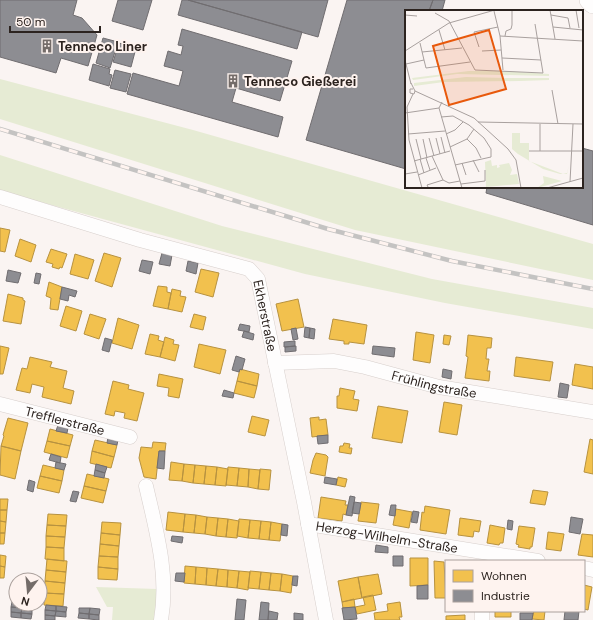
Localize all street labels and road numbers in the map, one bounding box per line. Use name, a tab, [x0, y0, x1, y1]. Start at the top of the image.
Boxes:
street label: Ekherstraße	[249, 278, 281, 353]
street label: Frühlingstraße	[390, 367, 478, 402]
street label: Trefflerstraße	[23, 403, 106, 439]
street label: Herzog-Wilhelm-Straße	[315, 517, 459, 557]

